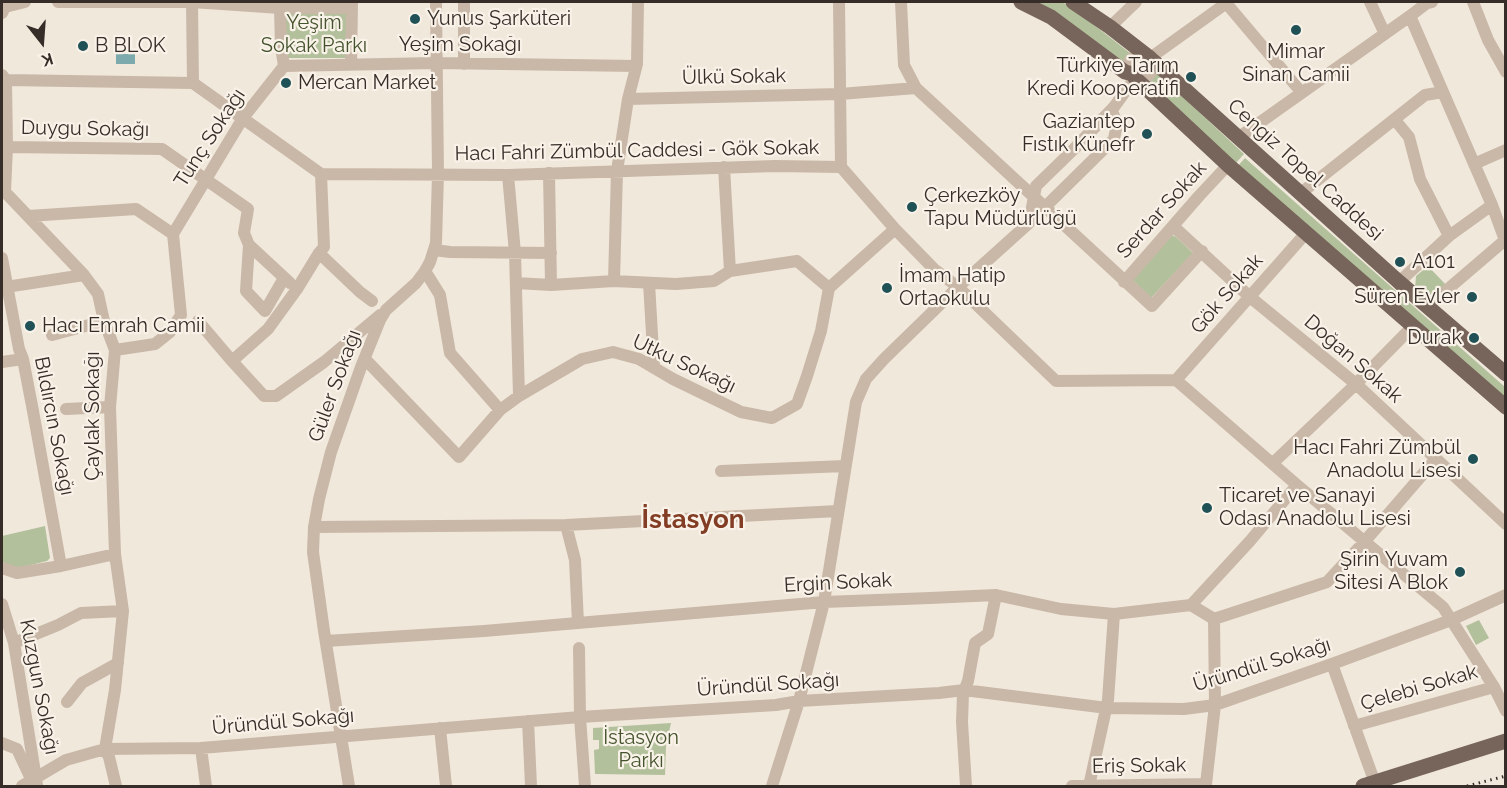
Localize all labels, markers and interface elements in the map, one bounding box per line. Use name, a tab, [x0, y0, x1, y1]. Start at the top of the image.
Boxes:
place label: Yunus Şarküteri	[427, 7, 571, 31]
park label: Yeşim Sokak Parkı	[261, 11, 367, 58]
north arrow	[12, 12, 72, 72]
marker: Yunus Şarküteri	[408, 12, 422, 26]
marker: Mimar Sinan Camii	[1289, 23, 1303, 37]
street label: Yeşim Sokağı	[399, 33, 521, 57]
place label: B BLOK	[95, 34, 166, 58]
marker: B BLOK	[76, 39, 90, 53]
place label: Mimar Sinan Camii	[1242, 40, 1350, 87]
text: K	[40, 49, 55, 70]
place label: Türkiye Tarım Kredi Kooperatifi	[1027, 54, 1179, 101]
street label: Ülkü Sokak	[682, 64, 786, 90]
marker: Türkiye Tarım Kredi Kooperatifi	[1184, 70, 1198, 84]
place label: Mercan Market	[298, 71, 436, 95]
marker: Mercan Market	[279, 76, 293, 90]
street label: Tunç Sokağı	[169, 84, 251, 192]
street label: Cengiz Topel Caddesi	[1222, 94, 1388, 246]
place label: Gaziantep Fıstık Künefr	[1022, 110, 1135, 157]
street label: Duygu Sokağı	[21, 116, 149, 142]
marker: Gaziantep Fıstık Künefr	[1140, 127, 1154, 141]
street label: Hacı Fahri Zümbül Caddesi - Gök Sokak	[454, 136, 820, 166]
street label: Serdar Sokak	[1112, 157, 1212, 263]
place label: Çerkezköy Tapu Müdürlüğü	[924, 184, 1077, 231]
marker: Çerkezköy Tapu Müdürlüğü	[905, 200, 919, 214]
street label: Gök Sokak	[1186, 249, 1268, 339]
place label: A101	[1412, 250, 1455, 274]
marker: A101	[1393, 255, 1407, 269]
place label: İmam Hatip Ortaokulu	[899, 264, 1006, 311]
marker: İmam Hatip Ortaokulu	[880, 281, 894, 295]
place label: Süren Evler	[1354, 285, 1460, 309]
marker: Süren Evler	[1465, 290, 1479, 304]
street label: Doğan Sokak	[1299, 310, 1407, 408]
place label: Hacı Emrah Camii	[42, 314, 205, 338]
marker: Hacı Emrah Camii	[23, 319, 37, 333]
place label: Durak	[1407, 326, 1462, 350]
street label: Güler Sokağı	[304, 327, 366, 445]
street label: Utku Sokağı	[628, 330, 740, 398]
marker: Durak	[1467, 331, 1481, 345]
street label: Çaylak Sokağı	[81, 351, 105, 481]
street label: Bıldırcın Sokağı	[29, 355, 79, 497]
place label: Hacı Fahri Zümbül Anadolu Lisesi	[1293, 436, 1461, 483]
marker: Hacı Fahri Zümbül Anadolu Lisesi	[1466, 452, 1480, 466]
place label: Ticaret ve Sanayi Odası Anadolu Lisesi	[1219, 484, 1411, 531]
marker: Ticaret ve Sanayi Odası Anadolu Lisesi	[1200, 501, 1214, 515]
district label: İstasyon	[642, 504, 744, 536]
place label: Şirin Yuvam Sitesi A Blok	[1334, 548, 1448, 595]
marker: Şirin Yuvam Sitesi A Blok	[1453, 565, 1467, 579]
street label: Ergin Sokak	[783, 568, 893, 598]
street label: Kuzgun Sokağı	[14, 617, 64, 757]
street label: Üründül Sokağı	[1190, 633, 1334, 697]
street label: Çelebi Sokak	[1358, 660, 1480, 716]
street label: Üründül Sokağı	[696, 668, 840, 702]
street label: Üründül Sokağı	[211, 704, 355, 740]
park label: İstasyon Parkı	[603, 726, 679, 773]
street label: Eriş Sokak	[1092, 753, 1186, 779]

